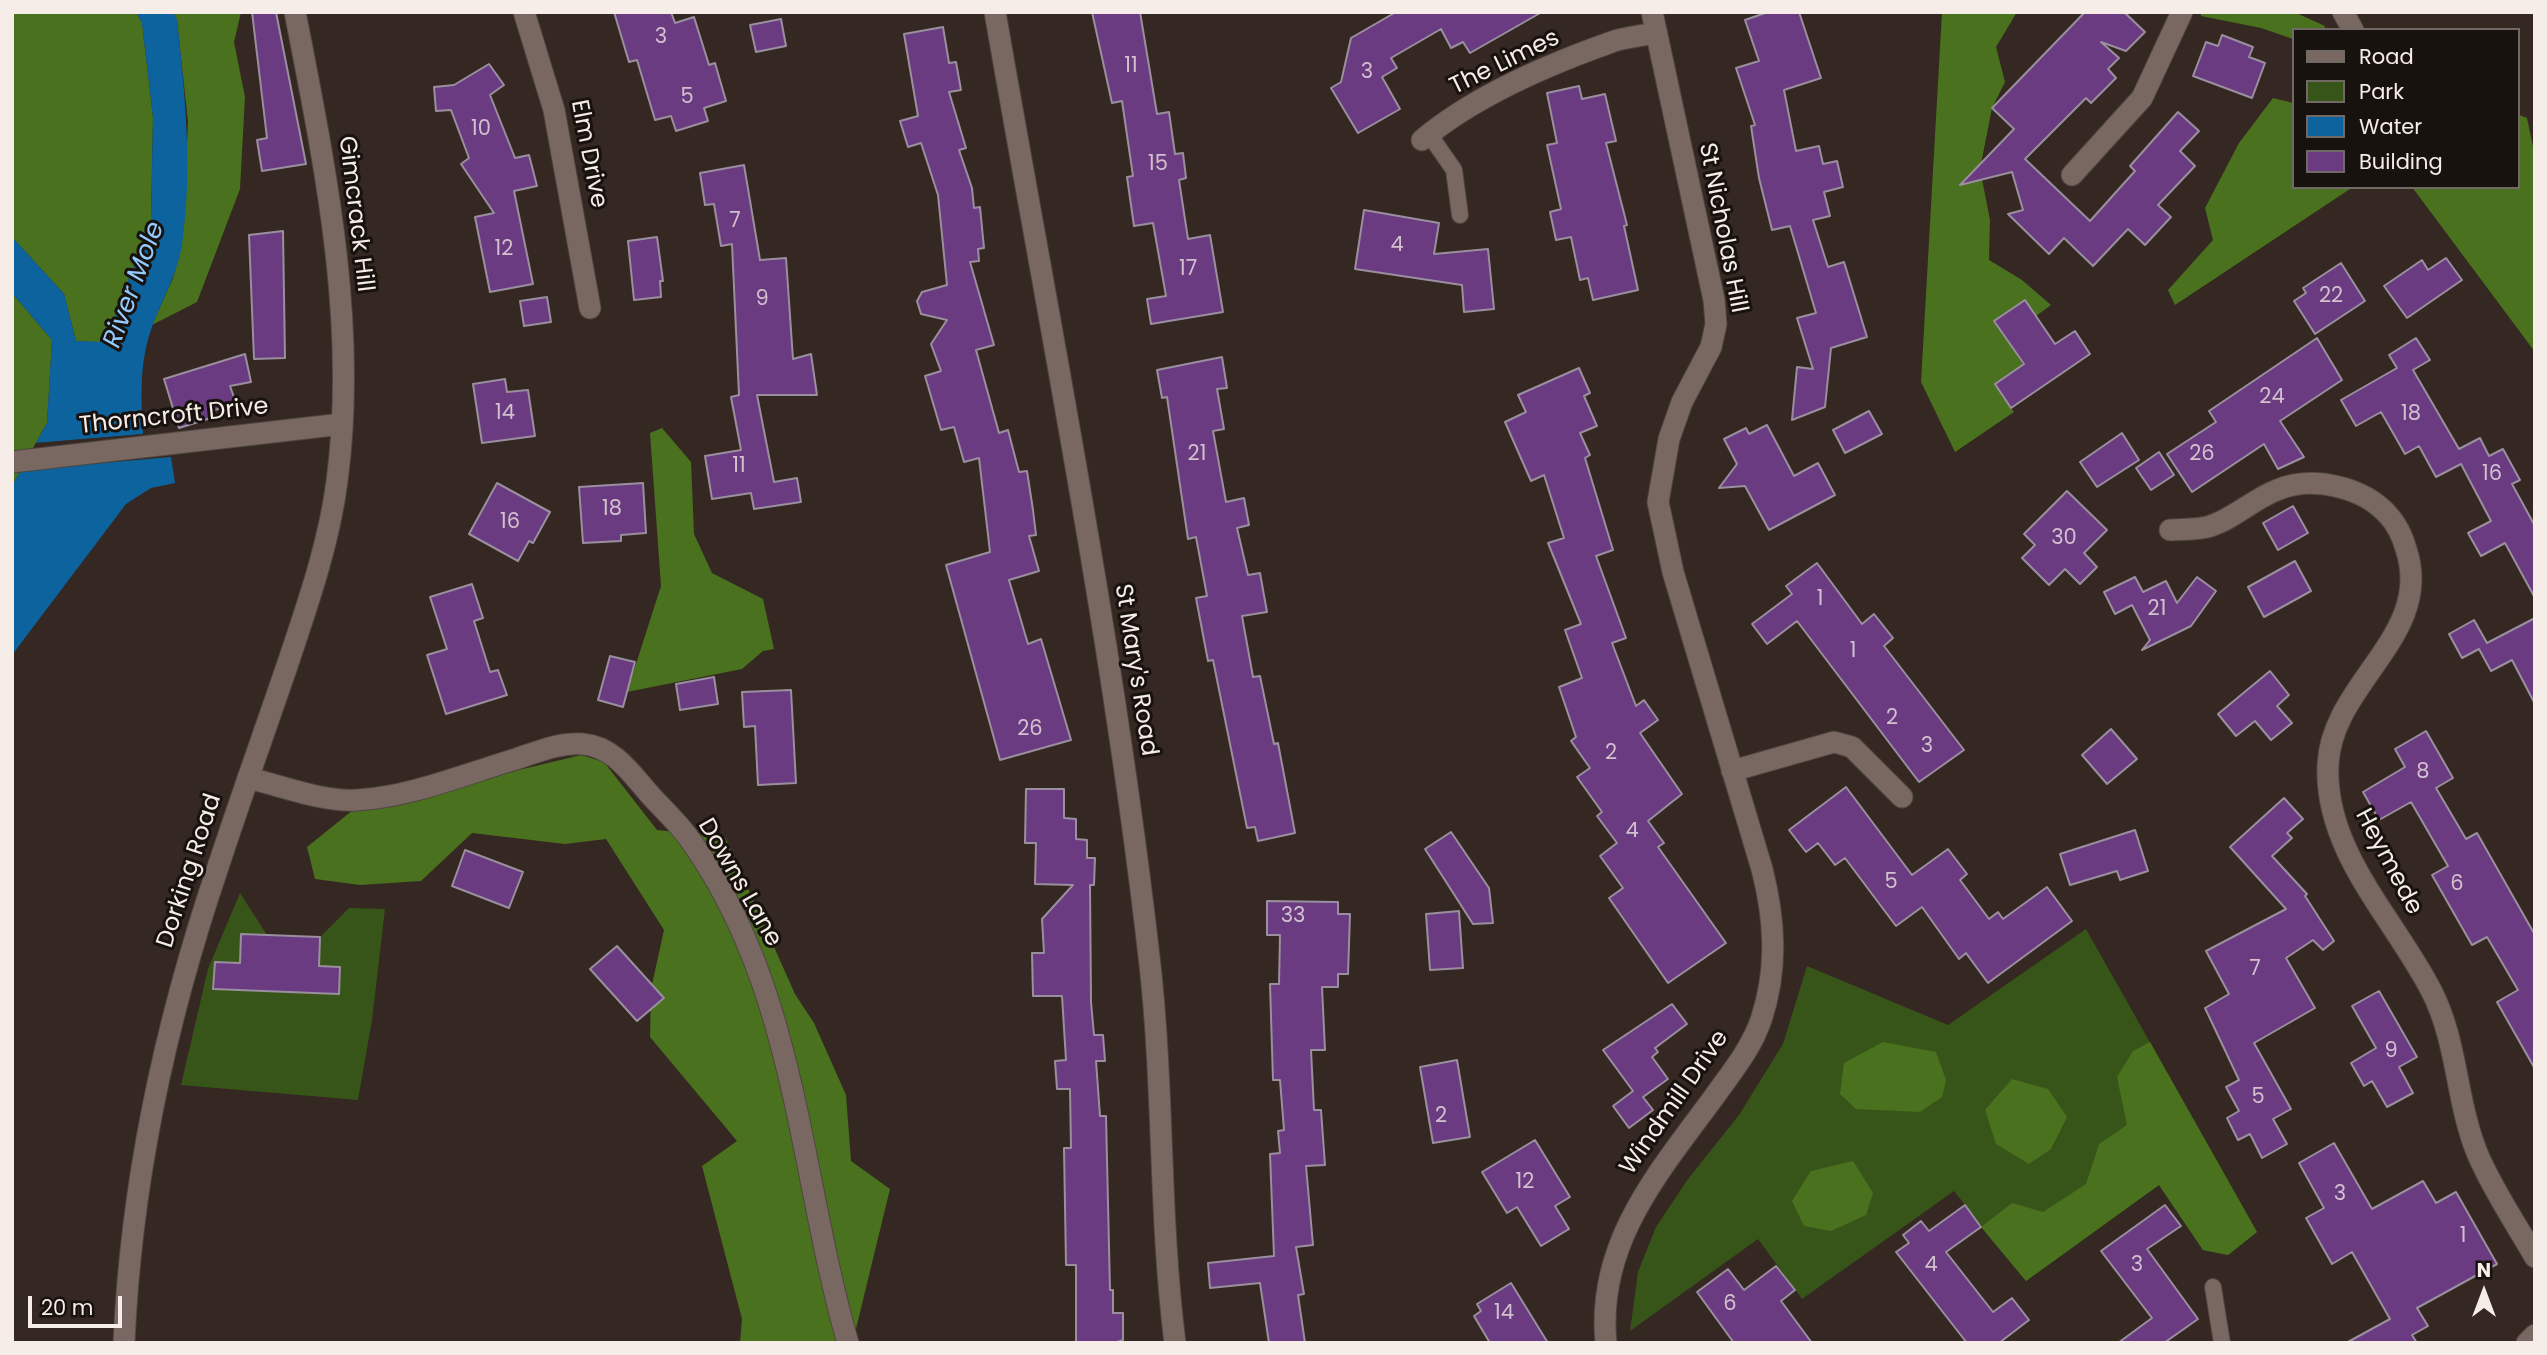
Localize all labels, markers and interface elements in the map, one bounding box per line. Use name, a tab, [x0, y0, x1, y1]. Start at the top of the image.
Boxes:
street label: The Limes	[1446, 24, 1564, 102]
house number: 3	[655, 25, 667, 51]
legend	[2292, 28, 2519, 189]
text: Road	[2359, 42, 2414, 71]
house number: 11	[1124, 54, 1138, 80]
house number: 3	[1361, 60, 1373, 86]
text: Park	[2359, 77, 2404, 106]
house number: 5	[680, 85, 694, 111]
street label: Elm Drive	[563, 98, 613, 210]
text: Water	[2359, 112, 2422, 141]
house number: 10	[471, 117, 491, 143]
street label: Gimcrack Hill	[331, 134, 379, 294]
street label: St Nicholas Hill	[1691, 140, 1753, 316]
text: Building	[2359, 147, 2443, 176]
house number: 15	[1148, 152, 1168, 178]
house number: 7	[729, 209, 741, 235]
water label: River Mole	[98, 218, 172, 352]
house number: 4	[1390, 233, 1404, 259]
house number: 12	[495, 237, 513, 263]
house number: 17	[1179, 257, 1197, 283]
house number: 22	[2319, 284, 2343, 310]
house number: 9	[755, 287, 769, 313]
house number: 24	[2259, 385, 2285, 411]
street label: Thorncroft Drive	[78, 393, 270, 441]
house number: 14	[495, 401, 515, 427]
house number: 18	[2401, 402, 2421, 428]
house number: 21	[1188, 442, 1206, 468]
house number: 26	[2189, 442, 2215, 468]
house number: 11	[732, 454, 746, 480]
house number: 16	[2482, 462, 2502, 488]
house number: 18	[602, 497, 622, 523]
house number: 16	[500, 510, 520, 536]
house number: 30	[2051, 526, 2077, 552]
street label: St Mary's Road	[1107, 582, 1163, 758]
house number: 1	[1817, 587, 1823, 613]
house number: 21	[2148, 597, 2166, 623]
house number: 1	[1850, 639, 1856, 665]
house number: 2	[1886, 706, 1898, 732]
house number: 26	[1017, 717, 1043, 743]
house number: 3	[1921, 734, 1933, 760]
house number: 2	[1605, 741, 1617, 767]
house number: 8	[2416, 760, 2430, 786]
street label: Dorking Road	[152, 790, 228, 952]
street label: Heymede	[2348, 804, 2428, 920]
street label: Downs Lane	[691, 814, 787, 952]
house number: 4	[1625, 819, 1639, 845]
house number: 5	[1884, 870, 1898, 896]
house number: 6	[2450, 872, 2464, 898]
house number: 33	[1281, 904, 1305, 930]
house number: 7	[2249, 957, 2261, 983]
street label: Windmill Drive	[1614, 1025, 1736, 1181]
house number: 9	[2384, 1039, 2398, 1065]
house number: 5	[2251, 1085, 2265, 1111]
house number: 2	[1435, 1104, 1447, 1130]
house number: 12	[1516, 1170, 1534, 1196]
house number: 3	[2334, 1182, 2346, 1208]
house number: 1	[2460, 1224, 2466, 1250]
house number: 4	[1924, 1253, 1938, 1279]
house number: 3	[2131, 1253, 2143, 1279]
north arrow	[2449, 1257, 2519, 1327]
text: N	[2477, 1257, 2491, 1284]
scale bar	[32, 1282, 126, 1326]
house number: 6	[1723, 1292, 1737, 1318]
text: 20 m	[41, 1293, 94, 1322]
house number: 14	[1494, 1301, 1514, 1327]

